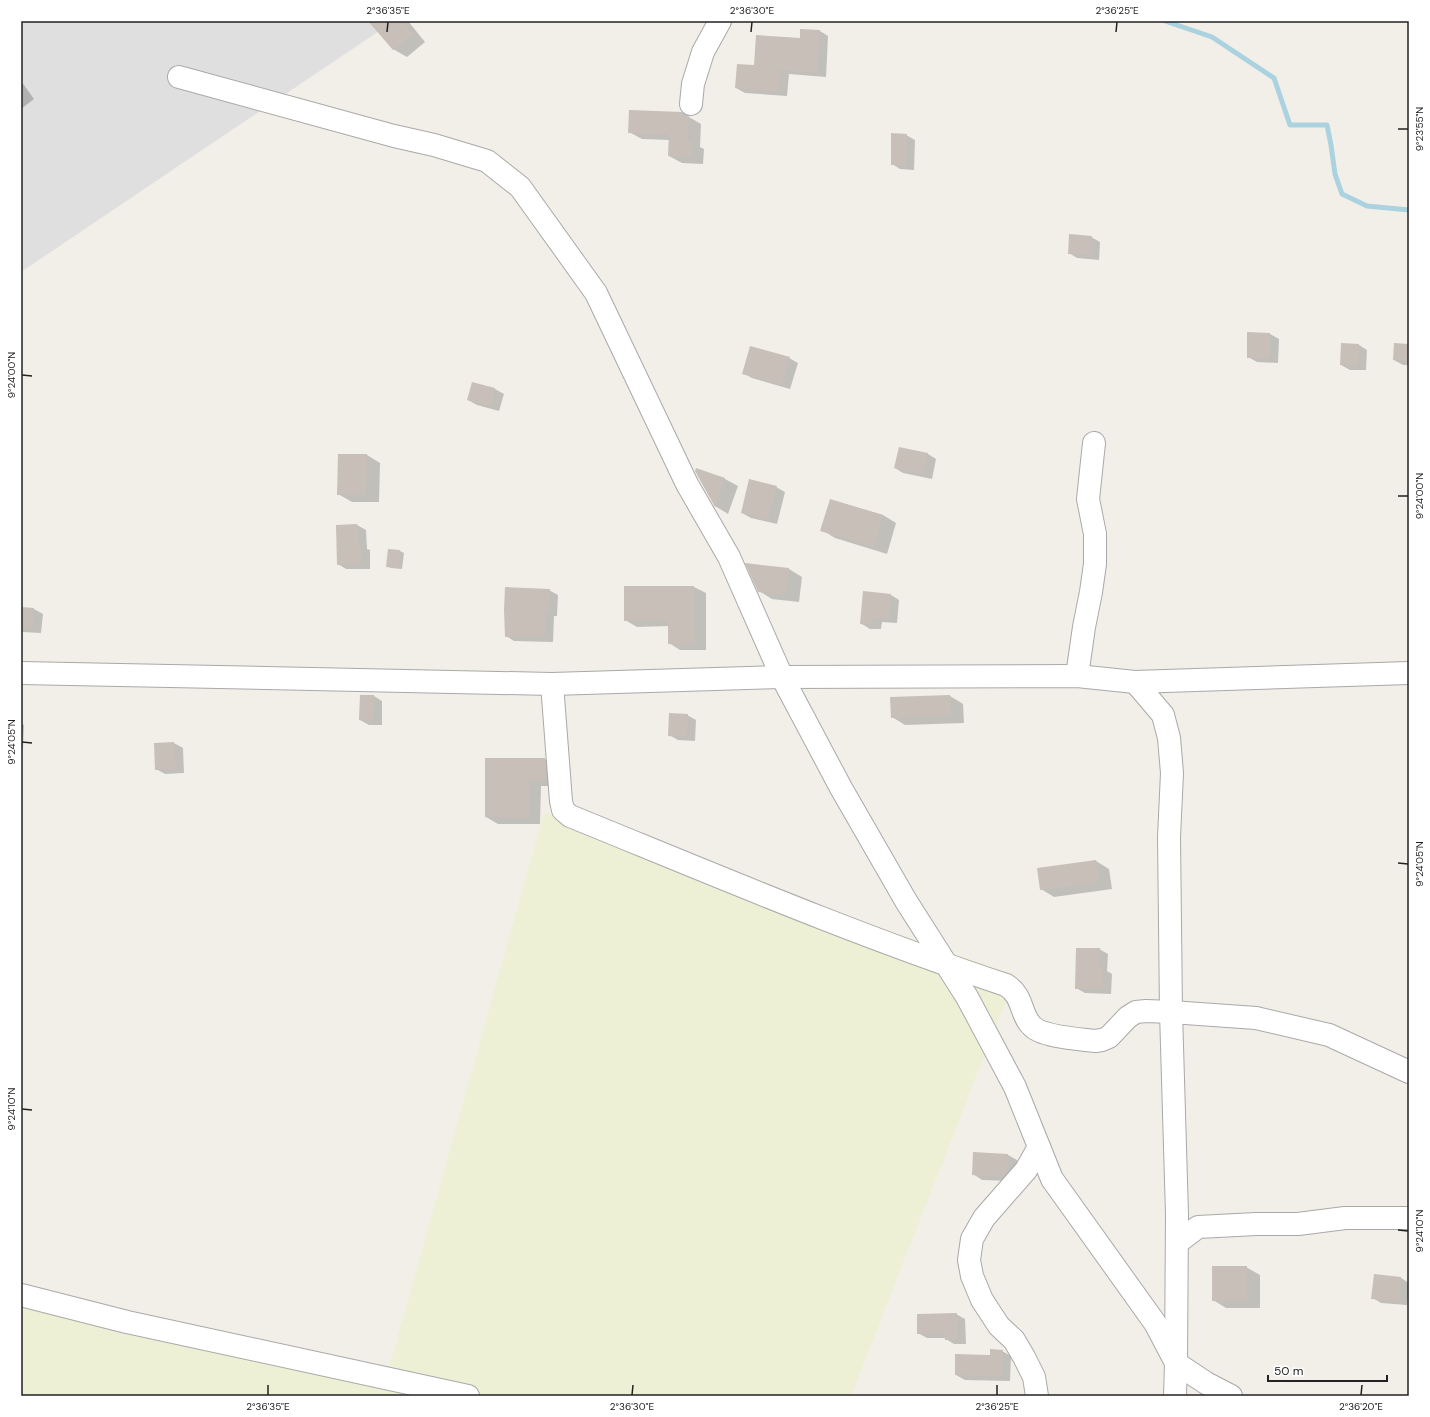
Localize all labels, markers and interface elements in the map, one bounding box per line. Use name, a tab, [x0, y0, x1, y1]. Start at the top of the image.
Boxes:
text: 2°36'35"E	[366, 4, 410, 17]
text: 2°36'30"E	[730, 4, 774, 17]
text: 2°36'25"E	[1095, 4, 1139, 17]
text: 9°23'55"N	[1413, 107, 1426, 151]
text: 9°24'00"N	[5, 352, 18, 398]
text: 9°24'00"N	[1413, 473, 1426, 519]
text: 9°24'05"N	[5, 719, 18, 765]
text: 9°24'05"N	[1413, 841, 1426, 887]
text: 9°24'10"N	[5, 1088, 18, 1130]
text: 9°24'10"N	[1413, 1210, 1426, 1252]
scale bar	[1268, 1357, 1387, 1383]
text: 50 m	[1274, 1363, 1303, 1379]
text: 2°36'35"E	[246, 1400, 290, 1413]
text: 2°36'30"E	[610, 1400, 654, 1413]
text: 2°36'25"E	[975, 1400, 1019, 1413]
text: 2°36'20"E	[1339, 1400, 1383, 1413]

